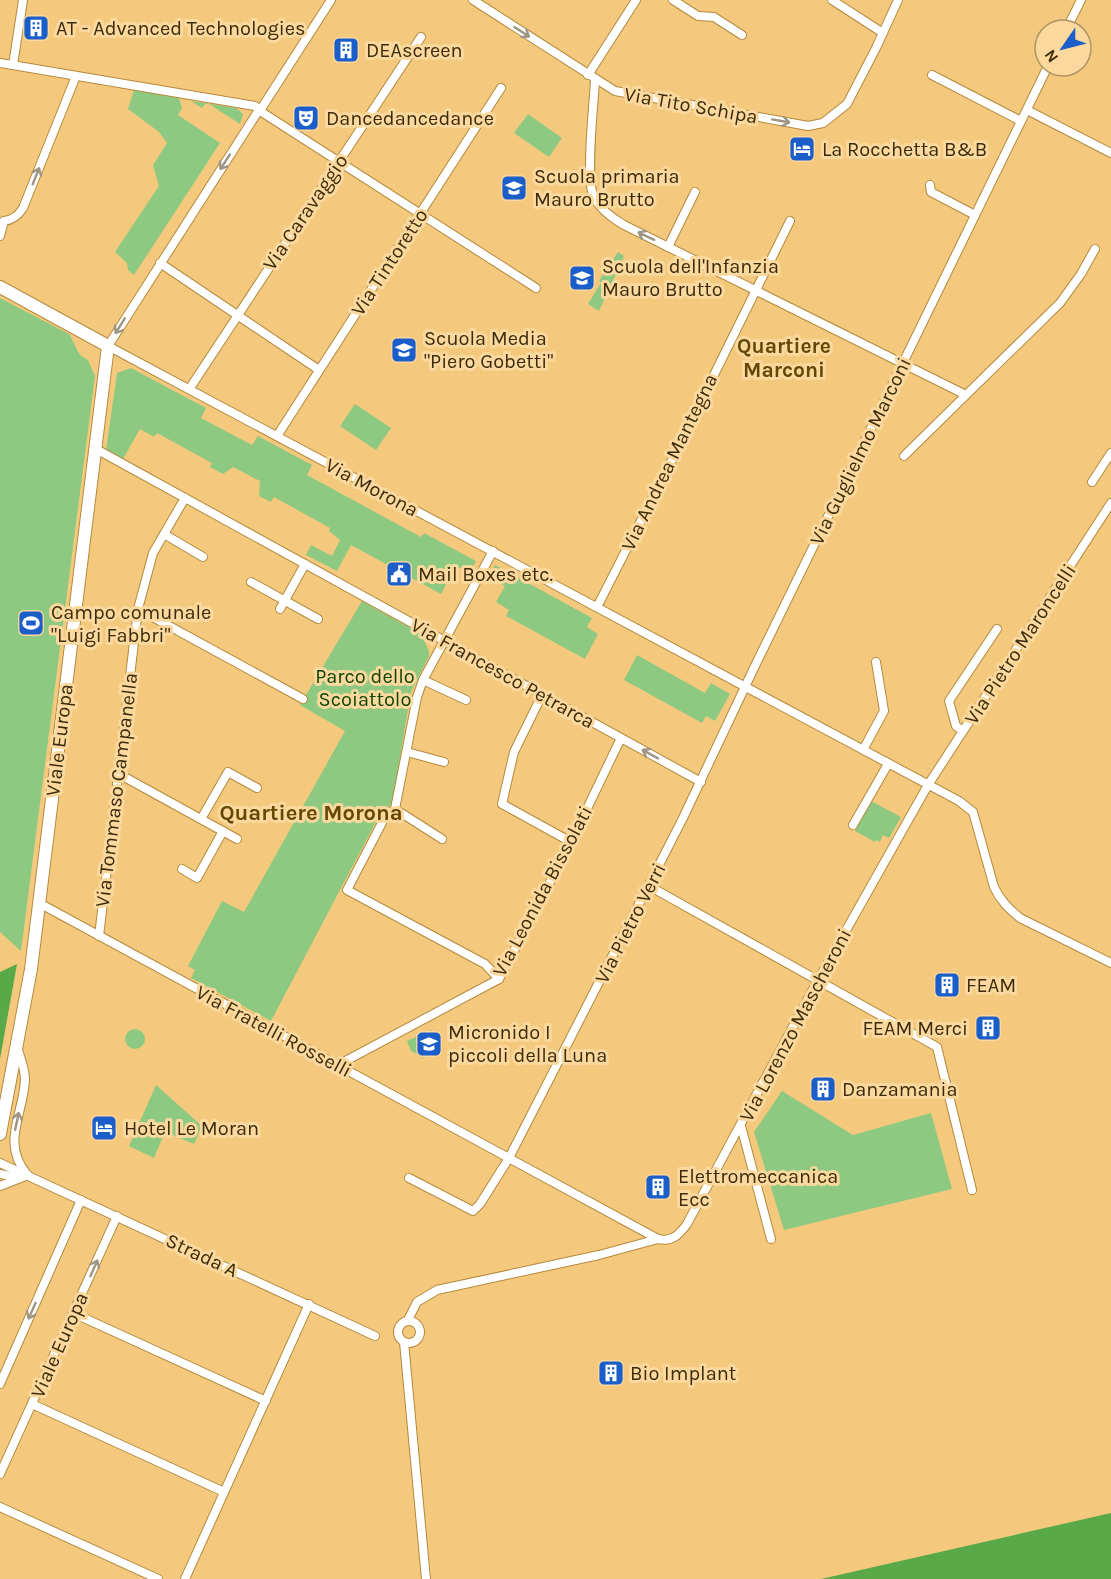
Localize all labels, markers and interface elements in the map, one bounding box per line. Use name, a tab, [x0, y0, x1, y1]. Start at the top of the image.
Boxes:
building icon: AT - Advanced Technologies	[21, 13, 51, 43]
place label: AT - Advanced Technologies	[56, 17, 306, 40]
north arrow	[1033, 18, 1093, 78]
one-way arrow	[514, 26, 530, 38]
building icon: DEAscreen	[331, 35, 361, 65]
place label: DEAscreen	[366, 39, 463, 62]
text: N	[1040, 46, 1062, 66]
street label: Via Tito Schipa	[622, 82, 760, 129]
theatre icon: Dancedancedance	[291, 103, 321, 133]
place label: Dancedancedance	[326, 107, 494, 130]
one-way arrow	[771, 116, 791, 127]
hotel icon: La Rocchetta B&B	[787, 134, 817, 164]
place label: La Rocchetta B&B	[822, 138, 987, 161]
street label: Via Caravaggio	[258, 150, 353, 275]
one-way arrow	[219, 153, 231, 170]
place label: Scuola primaria Mauro Brutto	[534, 165, 680, 211]
one-way arrow	[31, 167, 42, 186]
school or university icon: Scuola primaria Mauro Brutto	[499, 173, 529, 203]
street label: Via Tintoretto	[346, 204, 433, 320]
one-way arrow	[637, 230, 655, 242]
place label: Scuola dell'Infanzia Mauro Brutto	[602, 255, 779, 301]
school or university icon: Scuola dell'Infanzia Mauro Brutto	[567, 263, 597, 293]
one-way arrow	[114, 317, 126, 334]
place label: Scuola Media "Piero Gobetti"	[424, 327, 553, 373]
district label: Quartiere Marconi	[737, 334, 831, 382]
school or university icon: Scuola Media "Piero Gobetti"	[389, 335, 419, 365]
street label: Via Guglielmo Marconi	[805, 354, 916, 549]
street label: Via Andrea Mantegna	[617, 370, 722, 554]
street label: Via Morona	[321, 453, 422, 522]
public building icon: Mail Boxes etc.	[384, 559, 414, 589]
street label: Via Pietro Maroncelli	[960, 560, 1081, 729]
place label: Mail Boxes etc.	[418, 563, 553, 586]
place label: Campo comunale "Luigi Fabbri"	[51, 601, 211, 647]
sports icon: Campo comunale "Luigi Fabbri"	[16, 608, 46, 638]
street label: Via Francesco Petrarca	[407, 613, 599, 734]
park label: Parco dello Scoiattolo	[315, 665, 415, 711]
street label: Via Tommaso Campanella	[91, 671, 142, 909]
street label: Viale Europa	[41, 683, 78, 798]
one-way arrow	[641, 748, 659, 759]
district label: Quartiere Morona	[219, 800, 403, 826]
street label: Via Leonida Bissolati	[488, 802, 597, 980]
street label: Via Pietro Verri	[590, 859, 671, 987]
street label: Via Lorenzo Mascheroni	[735, 925, 856, 1126]
building icon: FEAM	[932, 970, 962, 1000]
place label: FEAM	[966, 974, 1016, 997]
street label: Via Fratelli Rosselli	[192, 981, 356, 1082]
building icon: FEAM Merci	[973, 1013, 1003, 1043]
place label: FEAM Merci	[862, 1017, 968, 1040]
place label: Micronido I piccoli della Luna	[448, 1021, 607, 1067]
school or university icon: Micronido I piccoli della Luna	[414, 1029, 444, 1059]
building icon: Danzamania	[808, 1074, 838, 1104]
place label: Danzamania	[842, 1078, 958, 1101]
one-way arrow	[12, 1112, 23, 1132]
hotel icon: Hotel Le Moran	[89, 1113, 119, 1143]
place label: Hotel Le Moran	[124, 1117, 259, 1140]
place label: Elettromeccanica Ecc	[678, 1165, 838, 1211]
building icon: Elettromeccanica Ecc	[643, 1172, 673, 1202]
street label: Strada A	[162, 1229, 242, 1282]
one-way arrow	[88, 1259, 100, 1277]
street label: Viale Europa	[26, 1289, 93, 1402]
one-way arrow	[26, 1301, 37, 1320]
building icon: Bio Implant	[596, 1358, 626, 1388]
place label: Bio Implant	[630, 1362, 737, 1385]

